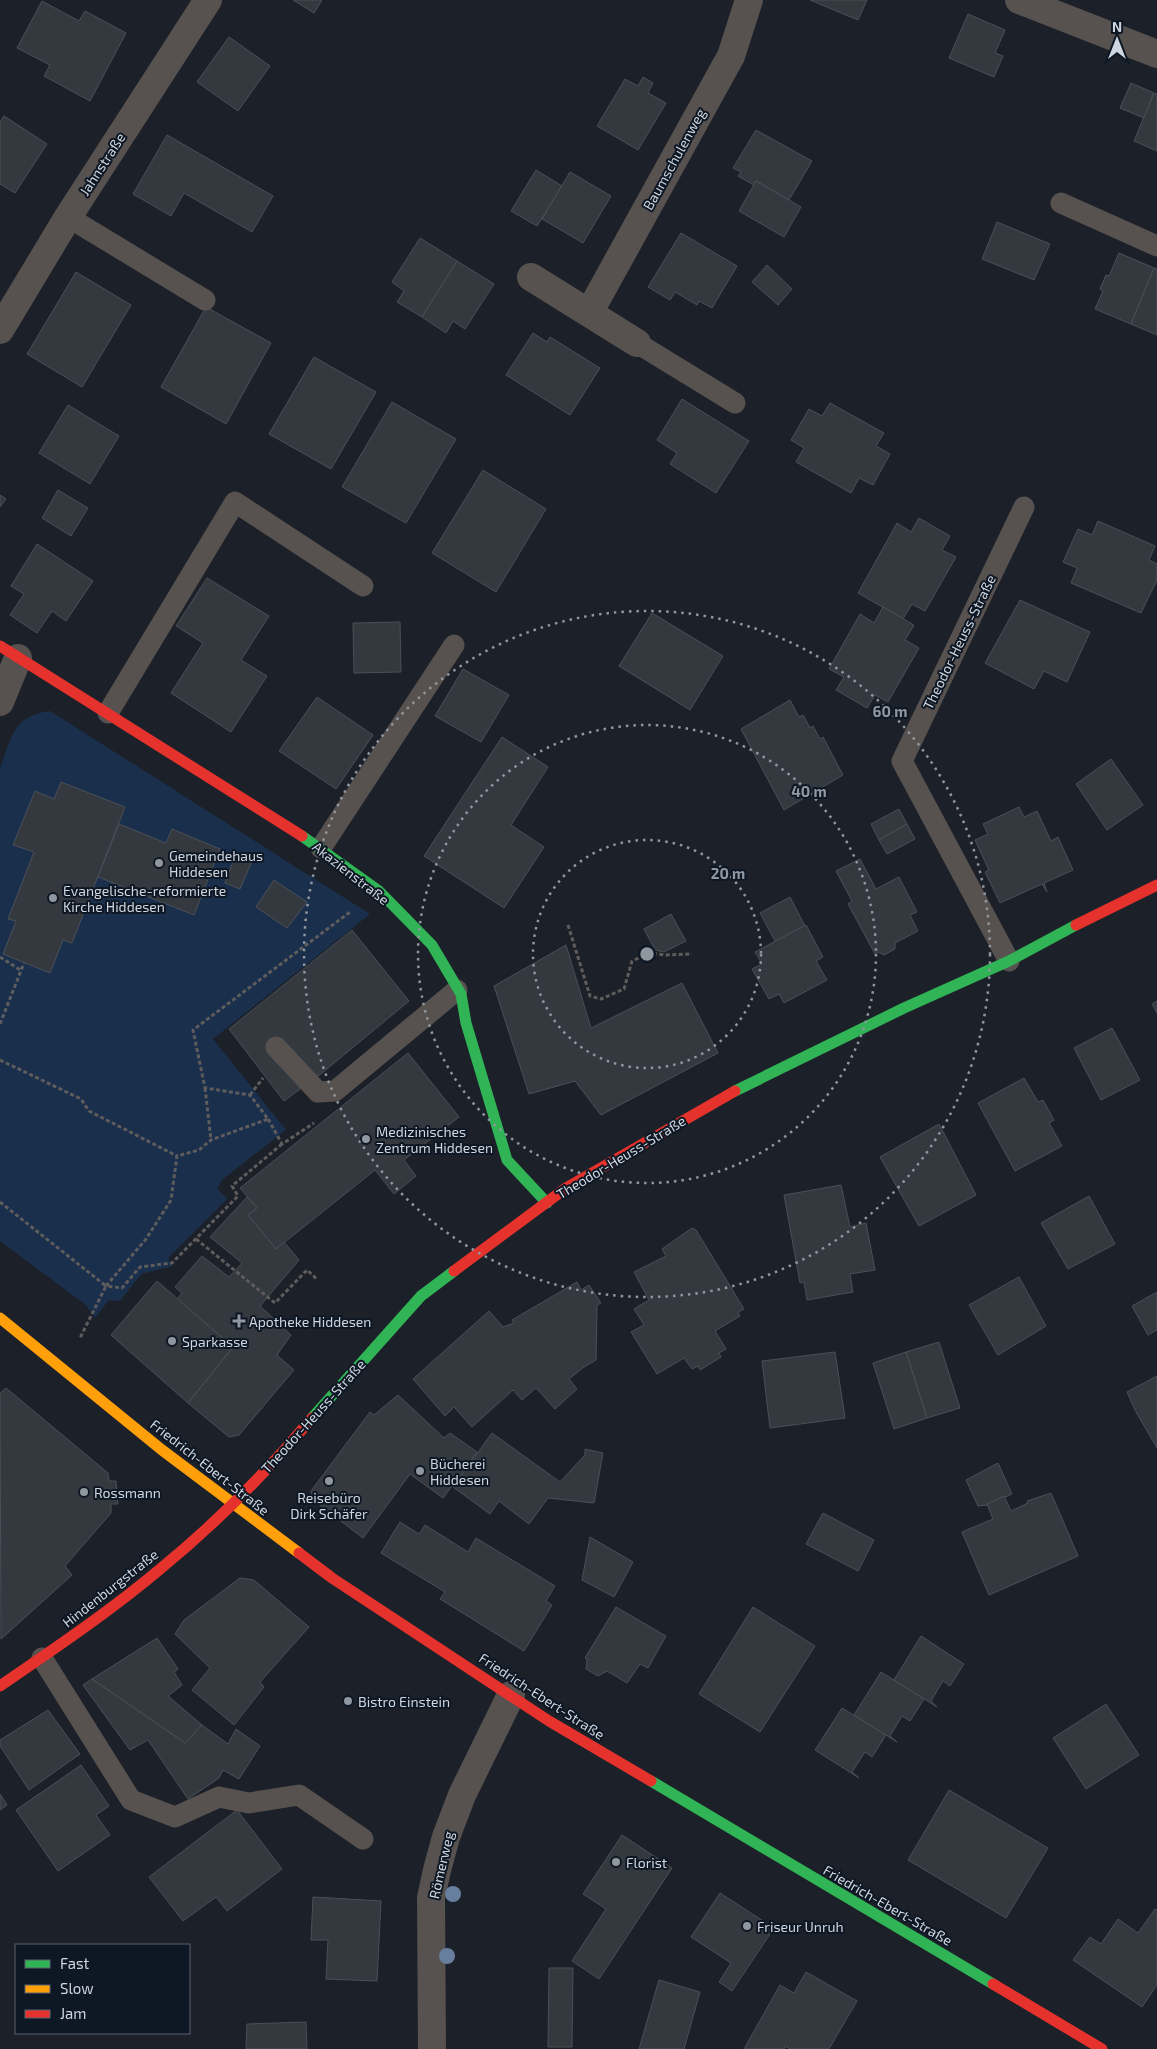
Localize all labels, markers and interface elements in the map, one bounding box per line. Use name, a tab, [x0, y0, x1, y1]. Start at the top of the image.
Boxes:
north arrow	[1092, 15, 1142, 65]
text: N	[1112, 18, 1122, 35]
street label: Baumschulenweg	[639, 105, 709, 213]
street label: Jahnstraße	[75, 129, 129, 199]
street label: Theodor-Heuss-Straße	[919, 572, 999, 712]
text: 60 m	[873, 702, 907, 720]
text: 40 m	[791, 782, 827, 800]
street label: Akazienstraße	[309, 838, 393, 908]
place label: Gemeindehaus Hiddesen	[169, 847, 263, 880]
marker: Gemeindehaus Hiddesen	[153, 857, 165, 869]
text: 20 m	[711, 864, 745, 882]
place label: Evangelische-reformierte Kirche Hiddesen	[63, 882, 226, 915]
marker: Evangelische-reformierte Kirche Hiddesen	[47, 892, 59, 904]
centre of rings	[638, 945, 656, 963]
street label: Theodor-Heuss-Straße	[553, 1112, 689, 1202]
place label: Medizinisches Zentrum Hiddesen	[376, 1123, 493, 1156]
marker: Medizinisches Zentrum Hiddesen	[360, 1133, 372, 1145]
place label: Apotheke Hiddesen	[249, 1313, 371, 1330]
marker: Apotheke Hiddesen	[233, 1315, 245, 1327]
place label: Sparkasse	[182, 1333, 248, 1350]
marker: Sparkasse	[166, 1335, 178, 1347]
street label: Theodor-Heuss-Straße	[257, 1355, 369, 1477]
street label: Friedrich-Ebert-Straße	[147, 1415, 273, 1519]
place label: Bücherei Hiddesen	[430, 1455, 489, 1488]
marker: Bücherei Hiddesen	[414, 1465, 426, 1477]
marker: Reisebüro Dirk Schäfer	[323, 1475, 335, 1487]
place label: Rossmann	[94, 1484, 161, 1501]
marker: Rossmann	[78, 1486, 90, 1498]
place label: Reisebüro Dirk Schäfer	[290, 1489, 368, 1522]
street label: Hindenburgstraße	[59, 1545, 161, 1631]
street label: Friedrich-Ebert-Straße	[476, 1649, 608, 1743]
place label: Bistro Einstein	[358, 1693, 450, 1710]
marker: Bistro Einstein	[342, 1695, 354, 1707]
street label: Römerweg	[425, 1829, 457, 1900]
place label: Florist	[626, 1854, 667, 1871]
marker: Florist	[610, 1856, 622, 1868]
street label: Friedrich-Ebert-Straße	[821, 1861, 955, 1949]
place label: Friseur Unruh	[757, 1918, 844, 1935]
marker: Friseur Unruh	[741, 1920, 753, 1932]
legend	[15, 1944, 190, 2034]
text: Fast	[60, 1954, 90, 1972]
text: Slow	[60, 1979, 94, 1997]
text: Jam	[60, 2004, 86, 2022]

